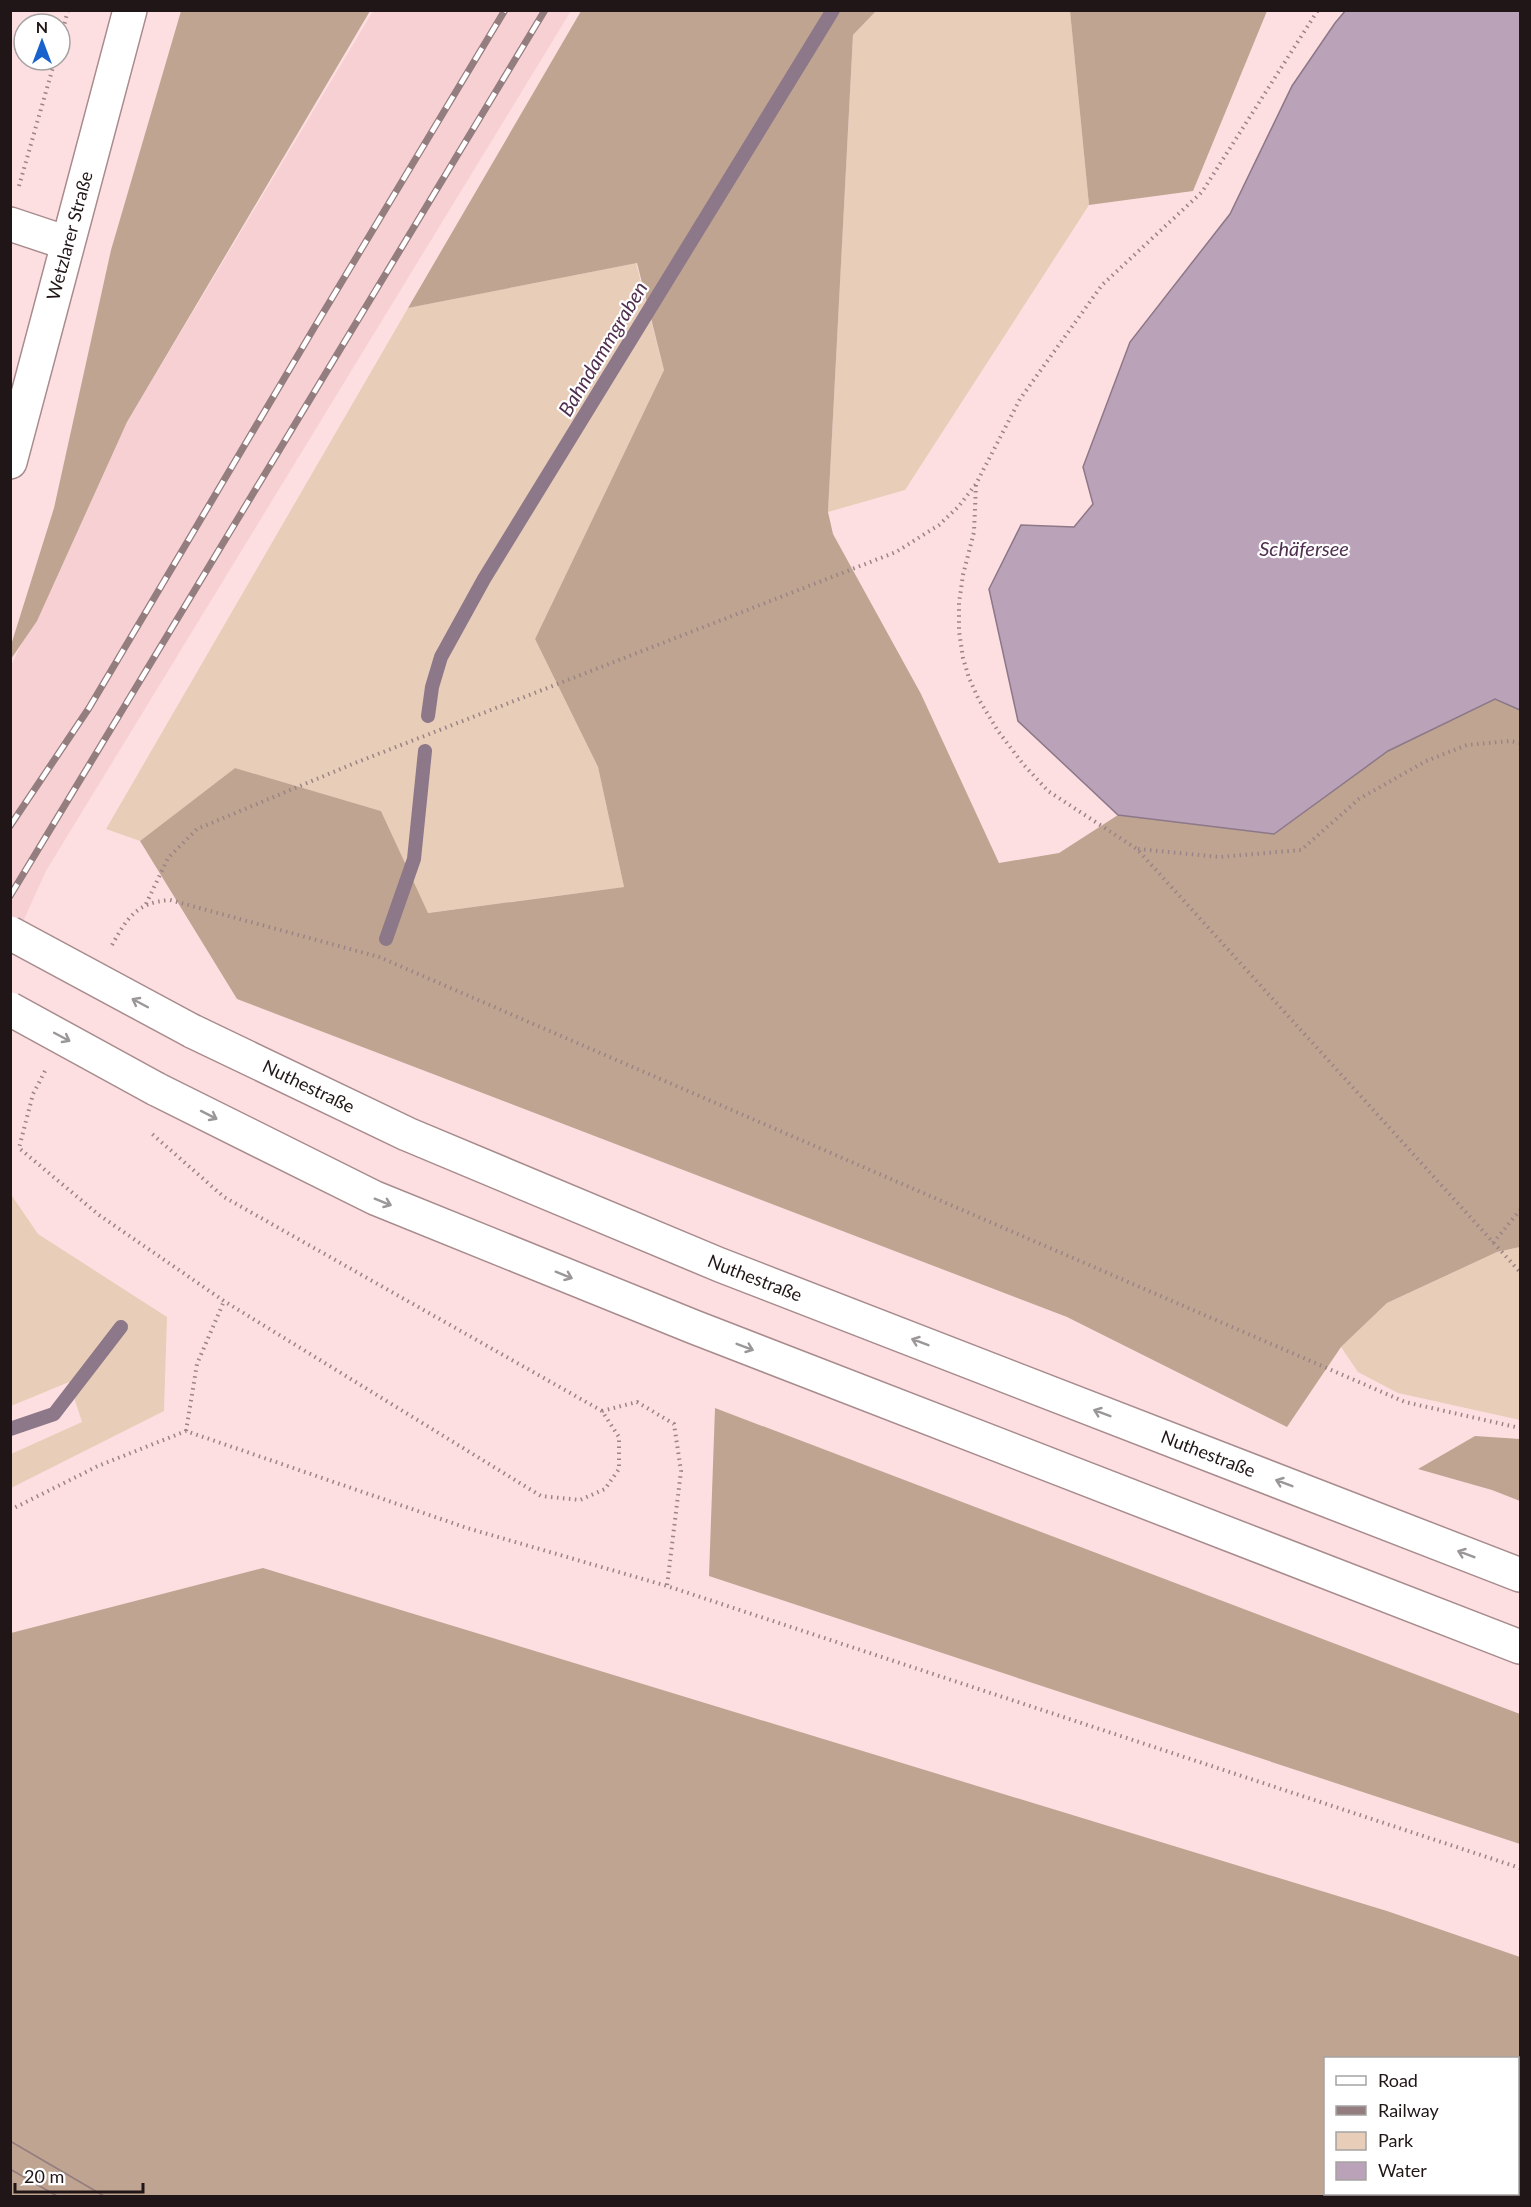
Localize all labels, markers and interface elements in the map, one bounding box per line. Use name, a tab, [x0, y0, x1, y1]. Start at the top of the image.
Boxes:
north arrow	[12, 12, 72, 72]
text: N	[36, 17, 48, 36]
street label: Wetzlarer Straße	[41, 169, 97, 302]
water label: Bahndammgraben	[553, 277, 652, 420]
water label: Schäfersee	[1259, 536, 1349, 560]
one-way arrow	[132, 997, 150, 1008]
one-way arrow	[53, 1031, 70, 1043]
street label: Nuthestraße	[259, 1054, 358, 1117]
one-way arrow	[199, 1110, 217, 1121]
one-way arrow	[374, 1197, 392, 1208]
street label: Nuthestraße	[705, 1249, 805, 1306]
one-way arrow	[554, 1270, 573, 1281]
one-way arrow	[912, 1336, 930, 1347]
one-way arrow	[735, 1343, 754, 1354]
one-way arrow	[1093, 1407, 1112, 1418]
street label: Nuthestraße	[1158, 1425, 1259, 1481]
one-way arrow	[1275, 1477, 1294, 1488]
one-way arrow	[1457, 1547, 1476, 1558]
legend	[1324, 2057, 1519, 2195]
text: Road	[1378, 2069, 1418, 2091]
text: Railway	[1378, 2099, 1439, 2121]
text: Park	[1378, 2129, 1414, 2151]
scale bar	[15, 2156, 142, 2194]
text: Water	[1378, 2159, 1427, 2181]
text: 20 m	[24, 2165, 64, 2187]

